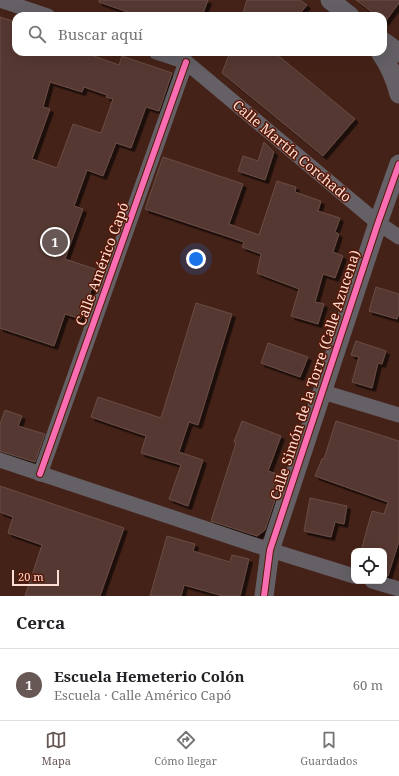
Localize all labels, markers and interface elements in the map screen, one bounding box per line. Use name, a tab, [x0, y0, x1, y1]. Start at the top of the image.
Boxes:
search box	[12, 12, 387, 56]
icon: search	[26, 23, 48, 45]
text: Buscar aquí	[58, 24, 143, 44]
street label: Calle Martín Corchado	[229, 95, 356, 206]
street label: Calle Américo Capó	[70, 200, 133, 328]
pin: 1	[42, 227, 68, 257]
street label: Calle Simón de la Torre (Calle Azucena)	[265, 247, 364, 502]
your location	[186, 249, 206, 269]
map controls	[351, 548, 387, 584]
button: locate	[351, 548, 387, 584]
scale bar	[12, 568, 59, 587]
text: 20 m	[18, 569, 44, 584]
text: Cerca	[16, 611, 65, 634]
text: Escuela Hemeterio Colón	[54, 666, 245, 686]
text: 1	[25, 676, 33, 694]
text: 60 m	[353, 676, 383, 694]
text: Escuela · Calle Américo Capó	[54, 686, 231, 704]
tab: Mapa	[42, 729, 71, 768]
tab: Cómo llegar	[154, 729, 217, 768]
tab: Guardados	[300, 729, 357, 768]

